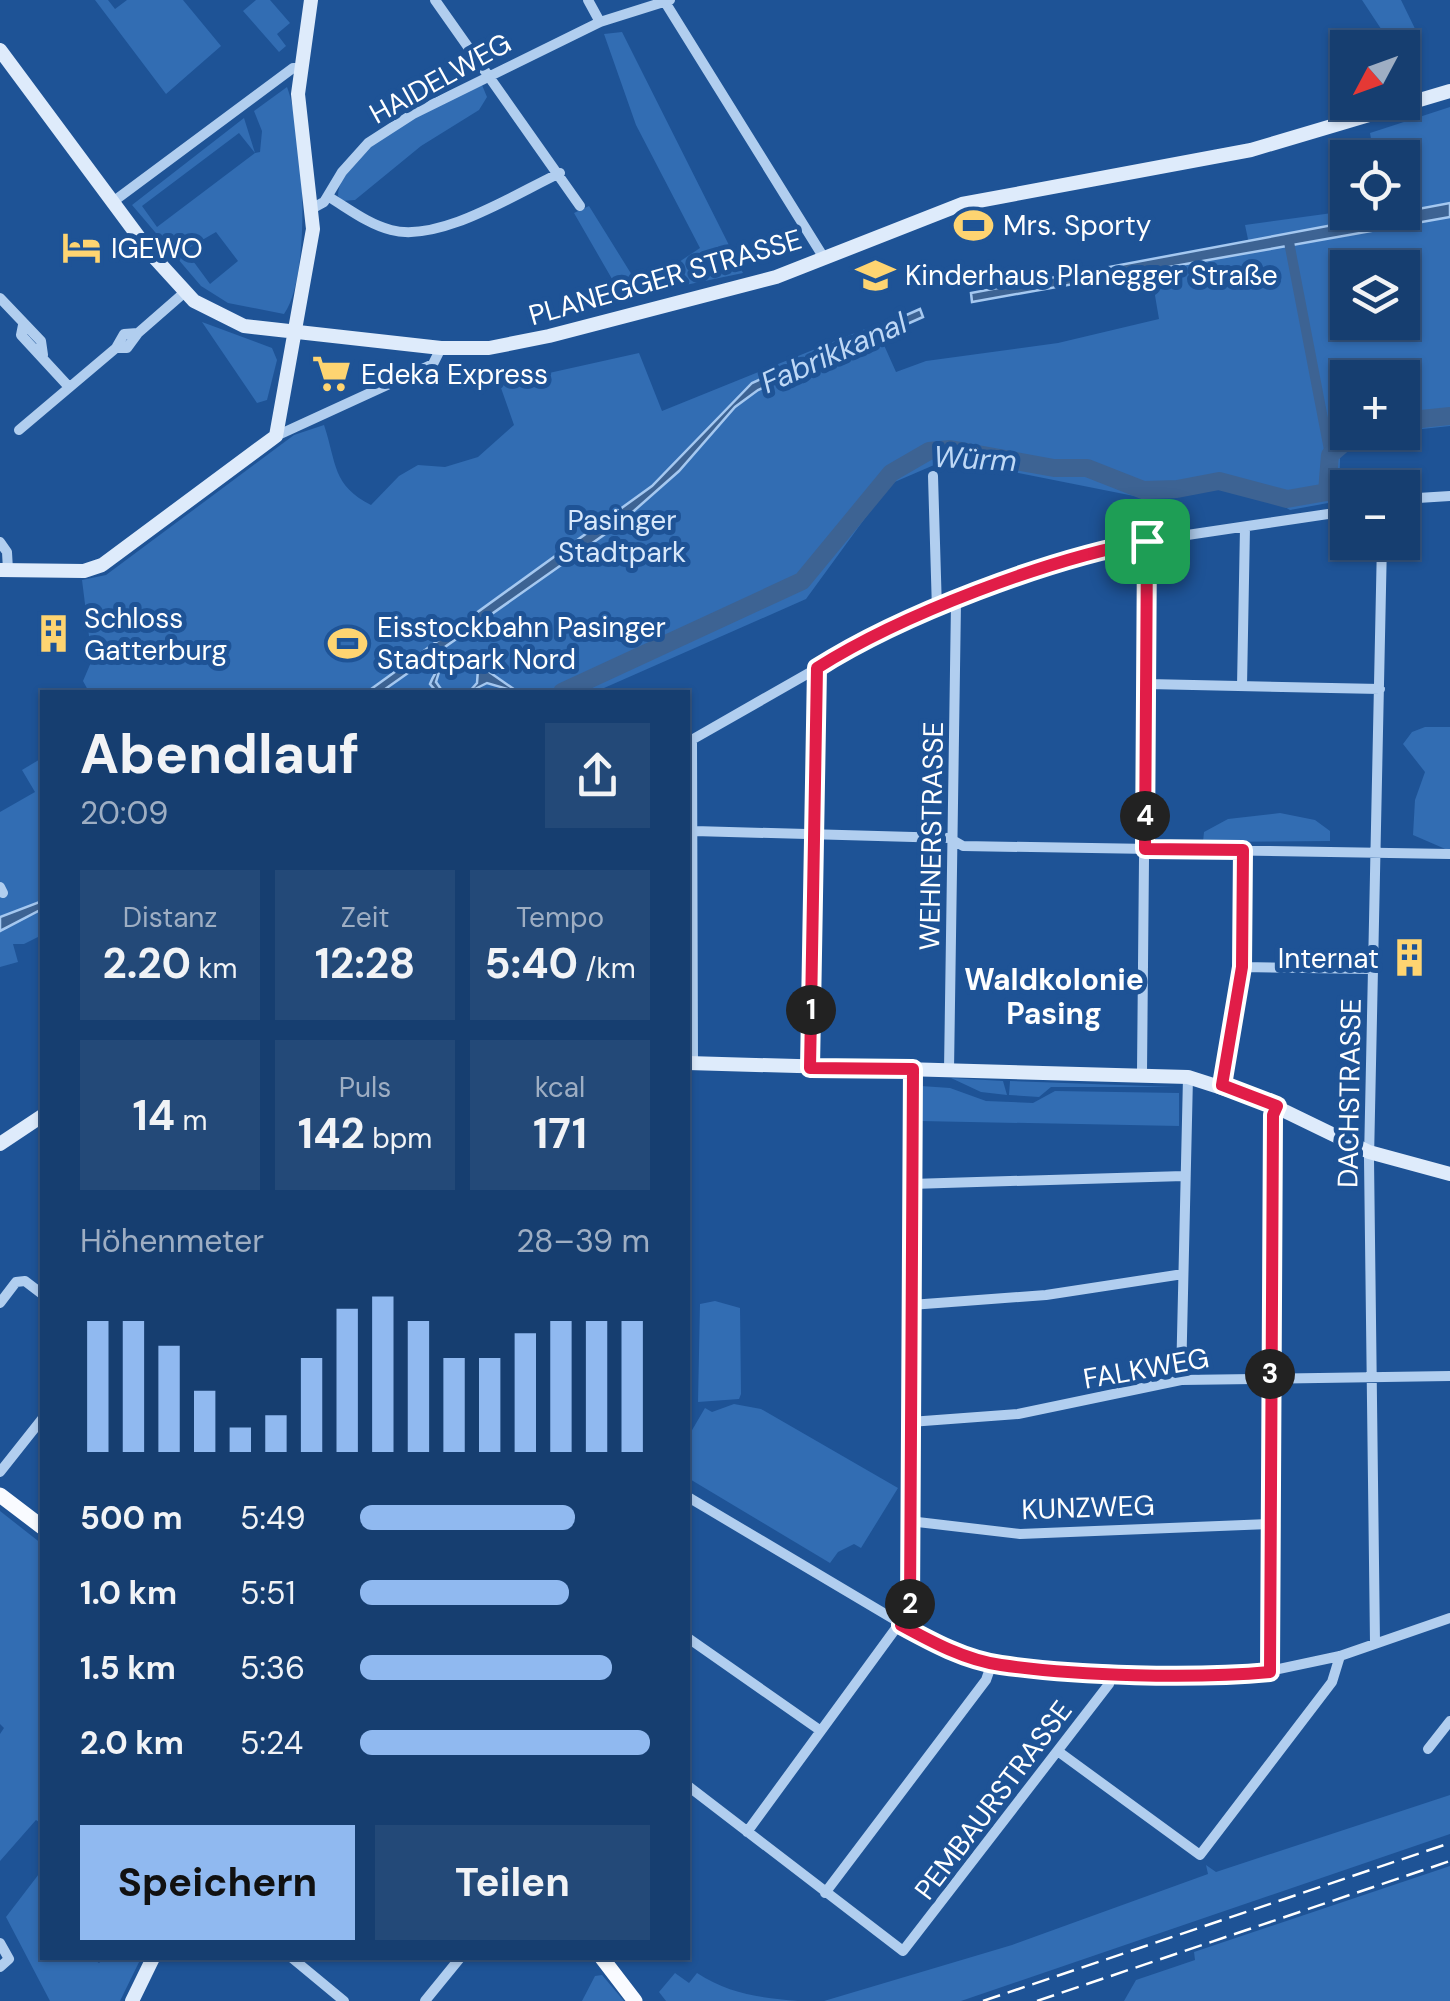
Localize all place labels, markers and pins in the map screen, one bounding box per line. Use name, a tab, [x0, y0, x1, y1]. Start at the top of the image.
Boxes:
sports icon: Mrs. Sporty	[952, 204, 994, 246]
place label: Mrs. Sporty	[1003, 207, 1151, 244]
hotel icon: IGEWO	[60, 227, 102, 269]
place label: IGEWO	[111, 230, 203, 267]
school or university icon: Kinderhaus Planegger Straße	[854, 254, 896, 296]
place label: Kinderhaus Planegger Straße	[905, 257, 1278, 294]
supermarket icon: Edeka Express	[310, 353, 352, 395]
place label: Edeka Express	[361, 356, 548, 393]
pin	[1105, 499, 1190, 584]
place label: Schloss Gatterburg	[84, 600, 227, 669]
place label: Eisstockbahn Pasinger Stadtpark Nord	[377, 609, 666, 678]
building icon: Schloss Gatterburg	[33, 613, 75, 655]
sports icon: Eisstockbahn Pasinger Stadtpark Nord	[326, 622, 368, 664]
pin: 4	[1120, 791, 1170, 841]
building icon: Internat	[1388, 937, 1430, 979]
place label: Internat	[1278, 940, 1379, 977]
pin: 1	[786, 985, 836, 1035]
pin: 3	[1245, 1349, 1295, 1399]
pin: 2	[885, 1579, 935, 1629]

